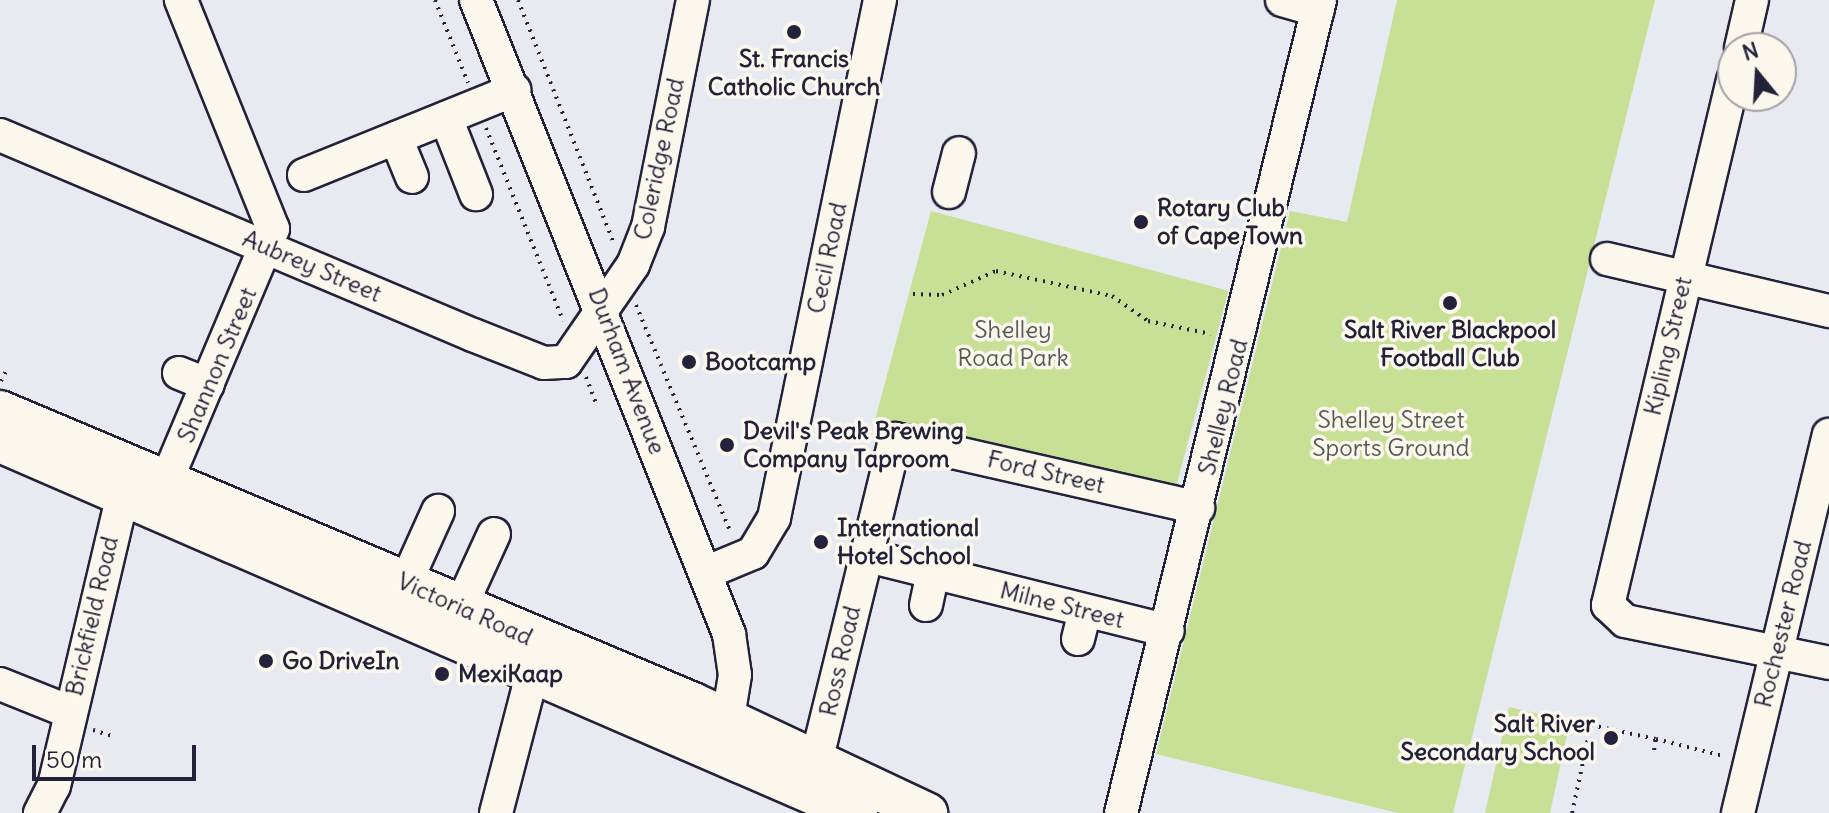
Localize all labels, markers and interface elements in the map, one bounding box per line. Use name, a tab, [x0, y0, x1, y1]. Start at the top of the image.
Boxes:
marker: St. Francis Catholic Church	[785, 23, 803, 41]
north arrow	[1717, 32, 1797, 112]
text: N	[1739, 35, 1762, 67]
place label: St. Francis Catholic Church	[708, 45, 880, 101]
street label: Coleridge Road	[628, 75, 690, 243]
place label: Rotary Club of Cape Town	[1157, 194, 1303, 250]
street label: Cecil Road	[801, 200, 853, 316]
marker: Rotary Club of Cape Town	[1132, 213, 1150, 231]
street label: Aubrey Street	[238, 224, 386, 308]
street label: Kipling Street	[1638, 274, 1698, 418]
street label: Shannon Street	[171, 283, 263, 447]
street label: Durham Avenue	[582, 284, 672, 458]
marker: Salt River Blackpool Football Club	[1441, 294, 1459, 312]
park label: Shelley Road Park	[957, 316, 1069, 372]
place label: Salt River Blackpool Football Club	[1344, 316, 1556, 372]
street label: Shelley Road	[1192, 336, 1254, 478]
place label: Bootcamp	[705, 348, 816, 376]
marker: Bootcamp	[680, 353, 698, 371]
park label: Shelley Street Sports Ground	[1312, 406, 1470, 462]
place label: Devil's Peak Brewing Company Taproom	[743, 417, 964, 473]
marker: Devil's Peak Brewing Company Taproom	[718, 436, 736, 454]
street label: Ford Street	[985, 445, 1107, 499]
place label: International Hotel School	[837, 514, 979, 570]
street label: Brickfield Road	[60, 533, 124, 699]
marker: International Hotel School	[812, 533, 830, 551]
street label: Rochester Road	[1748, 538, 1818, 710]
street label: Victoria Road	[393, 566, 537, 652]
street label: Milne Street	[997, 576, 1127, 634]
street label: Ross Road	[813, 603, 867, 719]
place label: Go DriveIn	[282, 647, 399, 675]
marker: Go DriveIn	[257, 652, 275, 670]
place label: MexiKaap	[458, 660, 563, 688]
marker: MexiKaap	[433, 665, 451, 683]
place label: Salt River Secondary School	[1401, 710, 1595, 766]
scale bar	[36, 729, 200, 779]
marker: Salt River Secondary School	[1602, 729, 1620, 747]
text: 50 m	[46, 744, 102, 774]

